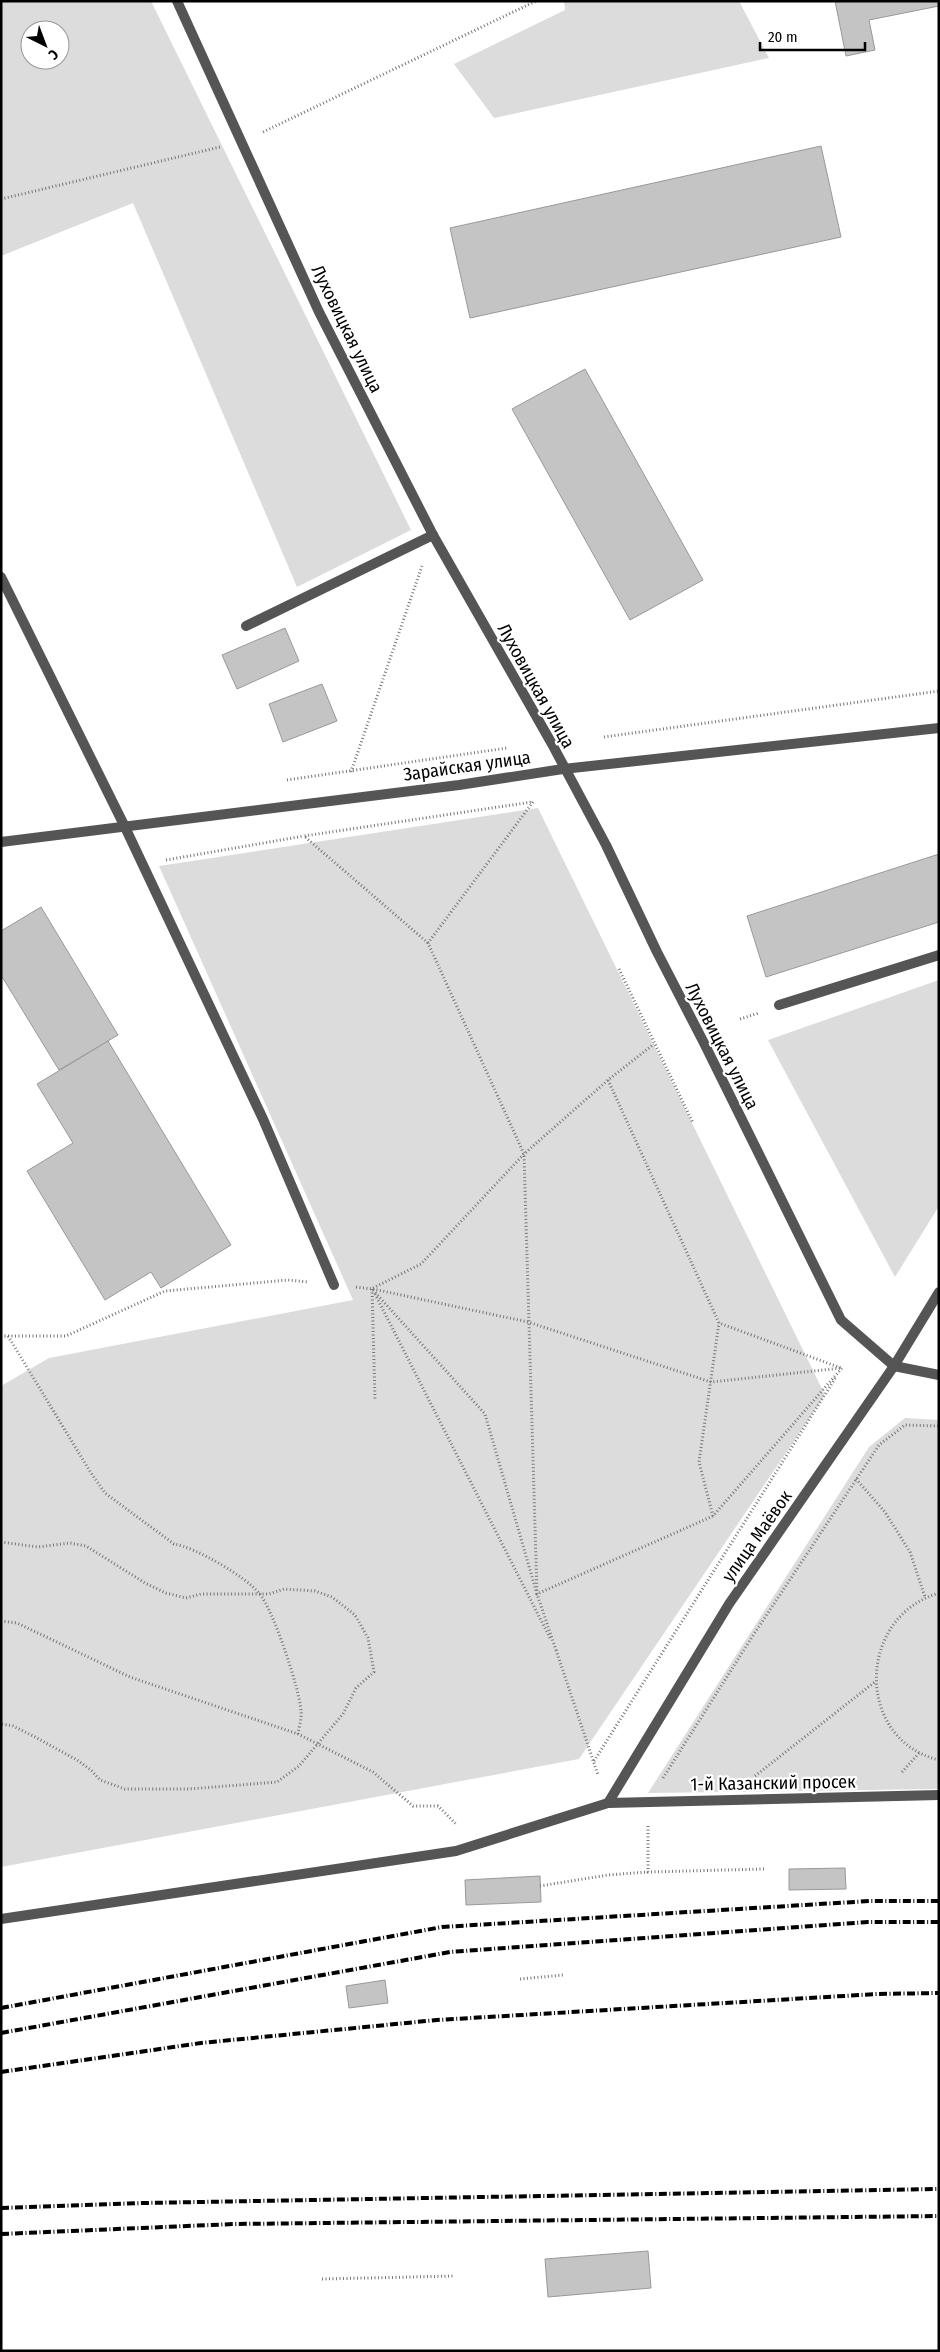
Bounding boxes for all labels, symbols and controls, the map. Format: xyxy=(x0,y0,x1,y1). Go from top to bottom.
north arrow xyxy=(20,20,70,70)
scale bar xyxy=(760,20,865,52)
text: 20 m xyxy=(768,28,798,46)
text: С xyxy=(44,46,62,64)
street label: Луховицкая улица xyxy=(307,262,387,397)
street label: Луховицкая улица xyxy=(493,620,579,752)
street label: Зарайская улица xyxy=(402,746,532,786)
street label: Луховицкая улица xyxy=(681,979,763,1113)
street label: улица Маёвок xyxy=(717,1486,797,1586)
street label: 1-й Казанский просек xyxy=(690,1771,856,1795)

